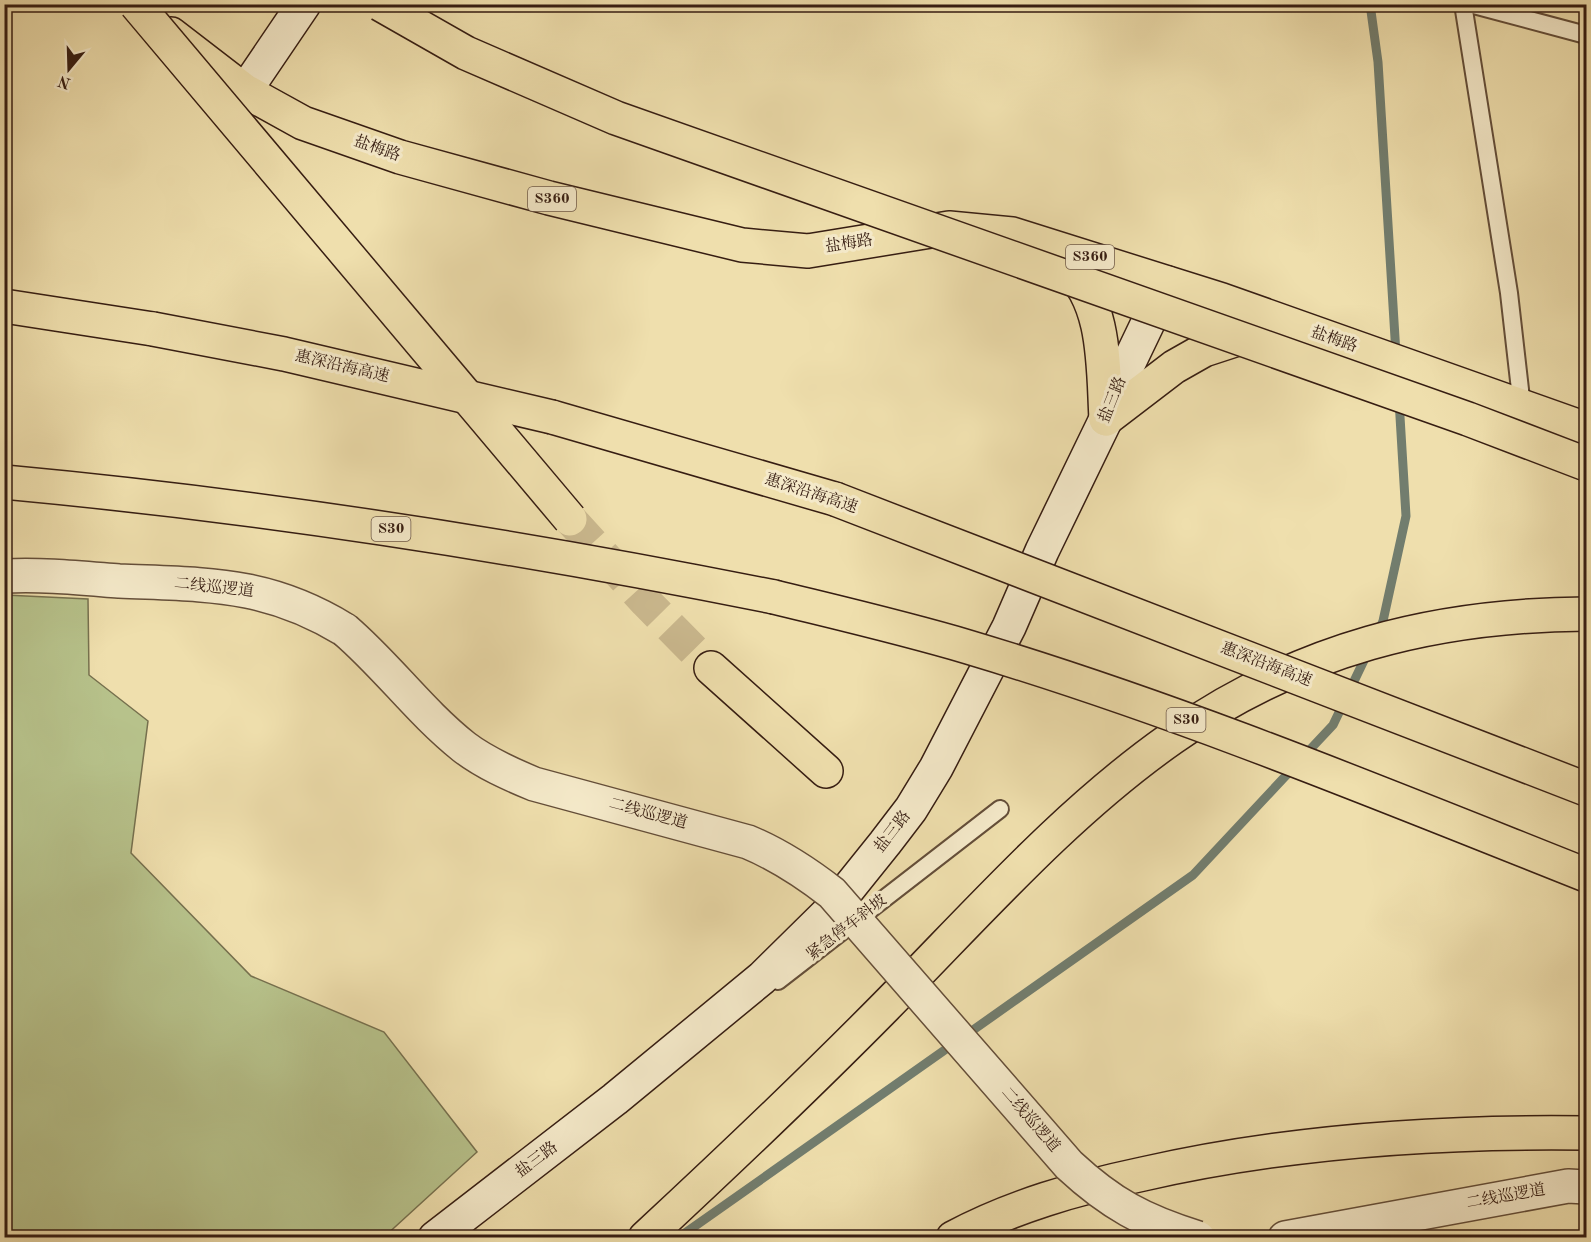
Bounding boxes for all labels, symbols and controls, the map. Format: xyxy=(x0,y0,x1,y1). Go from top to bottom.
north arrow xyxy=(39,39,99,99)
text: N xyxy=(56,71,73,91)
street label: 盐梅路 xyxy=(352,132,403,164)
road number: S360 xyxy=(528,187,576,211)
street label: 盐梅路 xyxy=(824,230,874,256)
road number: S360 xyxy=(1066,245,1114,269)
street label: 盐梅路 xyxy=(1309,323,1360,355)
street label: 惠深沿海高速 xyxy=(293,346,391,386)
street label: 盐三路 xyxy=(1095,374,1129,425)
street label: 惠深沿海高速 xyxy=(763,470,860,516)
road number: S30 xyxy=(372,517,410,541)
street label: 二线巡逻道 xyxy=(173,574,255,600)
street label: 惠深沿海高速 xyxy=(1218,638,1314,690)
road number: S30 xyxy=(1166,708,1206,732)
street label: 二线巡逻道 xyxy=(607,794,689,832)
street label: 盐三路 xyxy=(870,807,914,856)
street label: 紧急停车斜坡 xyxy=(803,891,890,964)
street label: 二线巡逻道 xyxy=(998,1083,1064,1155)
street label: 盐三路 xyxy=(512,1138,561,1181)
street label: 二线巡逻道 xyxy=(1465,1180,1547,1212)

